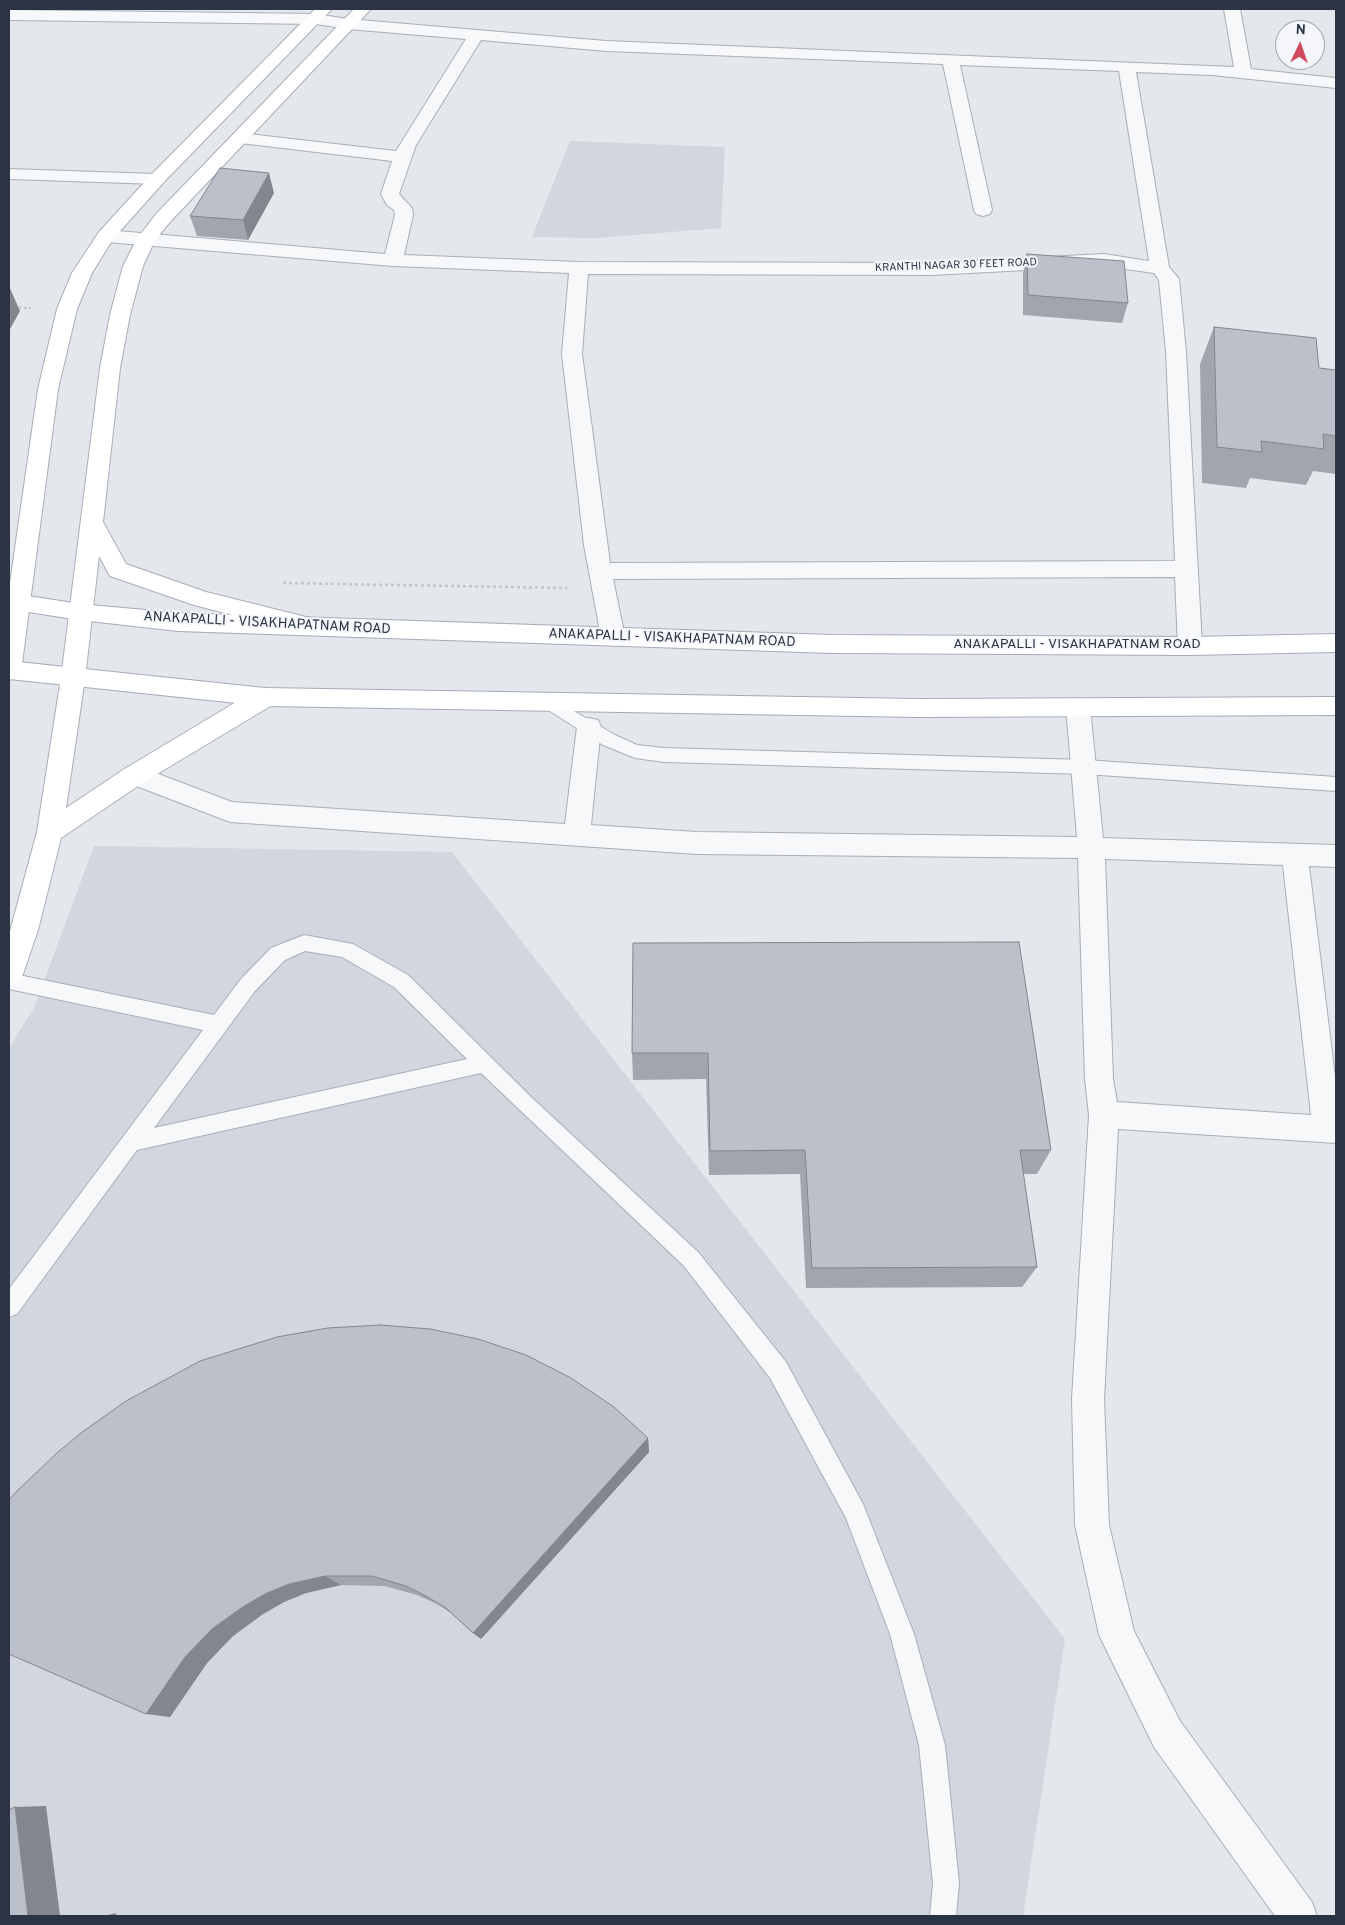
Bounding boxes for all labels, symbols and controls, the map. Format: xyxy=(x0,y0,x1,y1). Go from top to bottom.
north arrow xyxy=(1275,20,1325,70)
text: N xyxy=(1295,22,1306,39)
street label: KRANTHI NAGAR 30 FEET ROAD xyxy=(875,257,1037,275)
street label: ANAKAPALLI - VISAKHAPATNAM ROAD xyxy=(143,609,391,639)
street label: ANAKAPALLI - VISAKHAPATNAM ROAD xyxy=(548,626,796,652)
street label: ANAKAPALLI - VISAKHAPATNAM ROAD xyxy=(953,637,1201,653)

